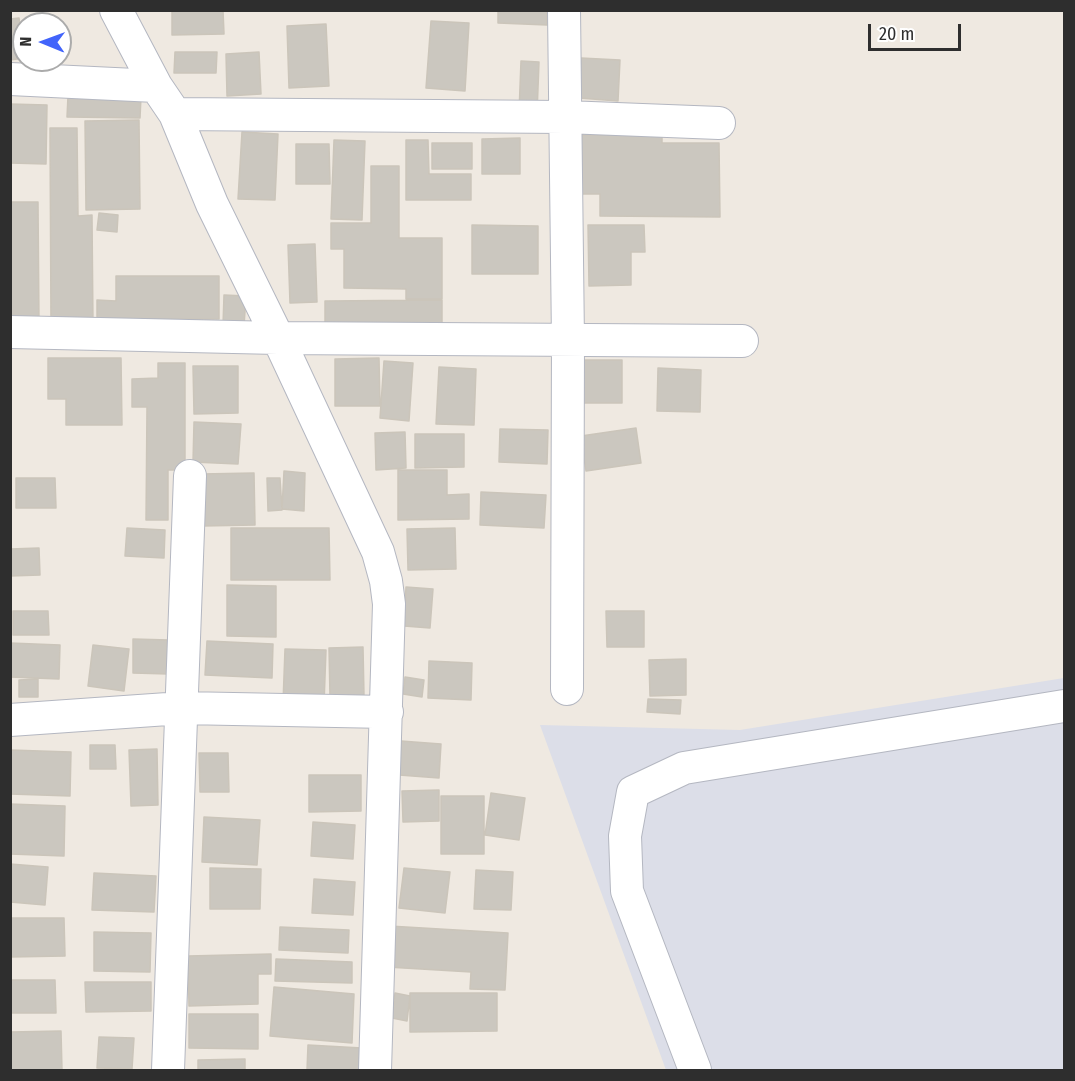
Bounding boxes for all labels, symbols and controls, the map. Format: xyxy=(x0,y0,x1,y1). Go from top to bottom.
north arrow xyxy=(12,12,72,72)
scale bar xyxy=(871,12,964,50)
text: 20 m xyxy=(879,23,914,45)
text: N xyxy=(16,37,35,47)

